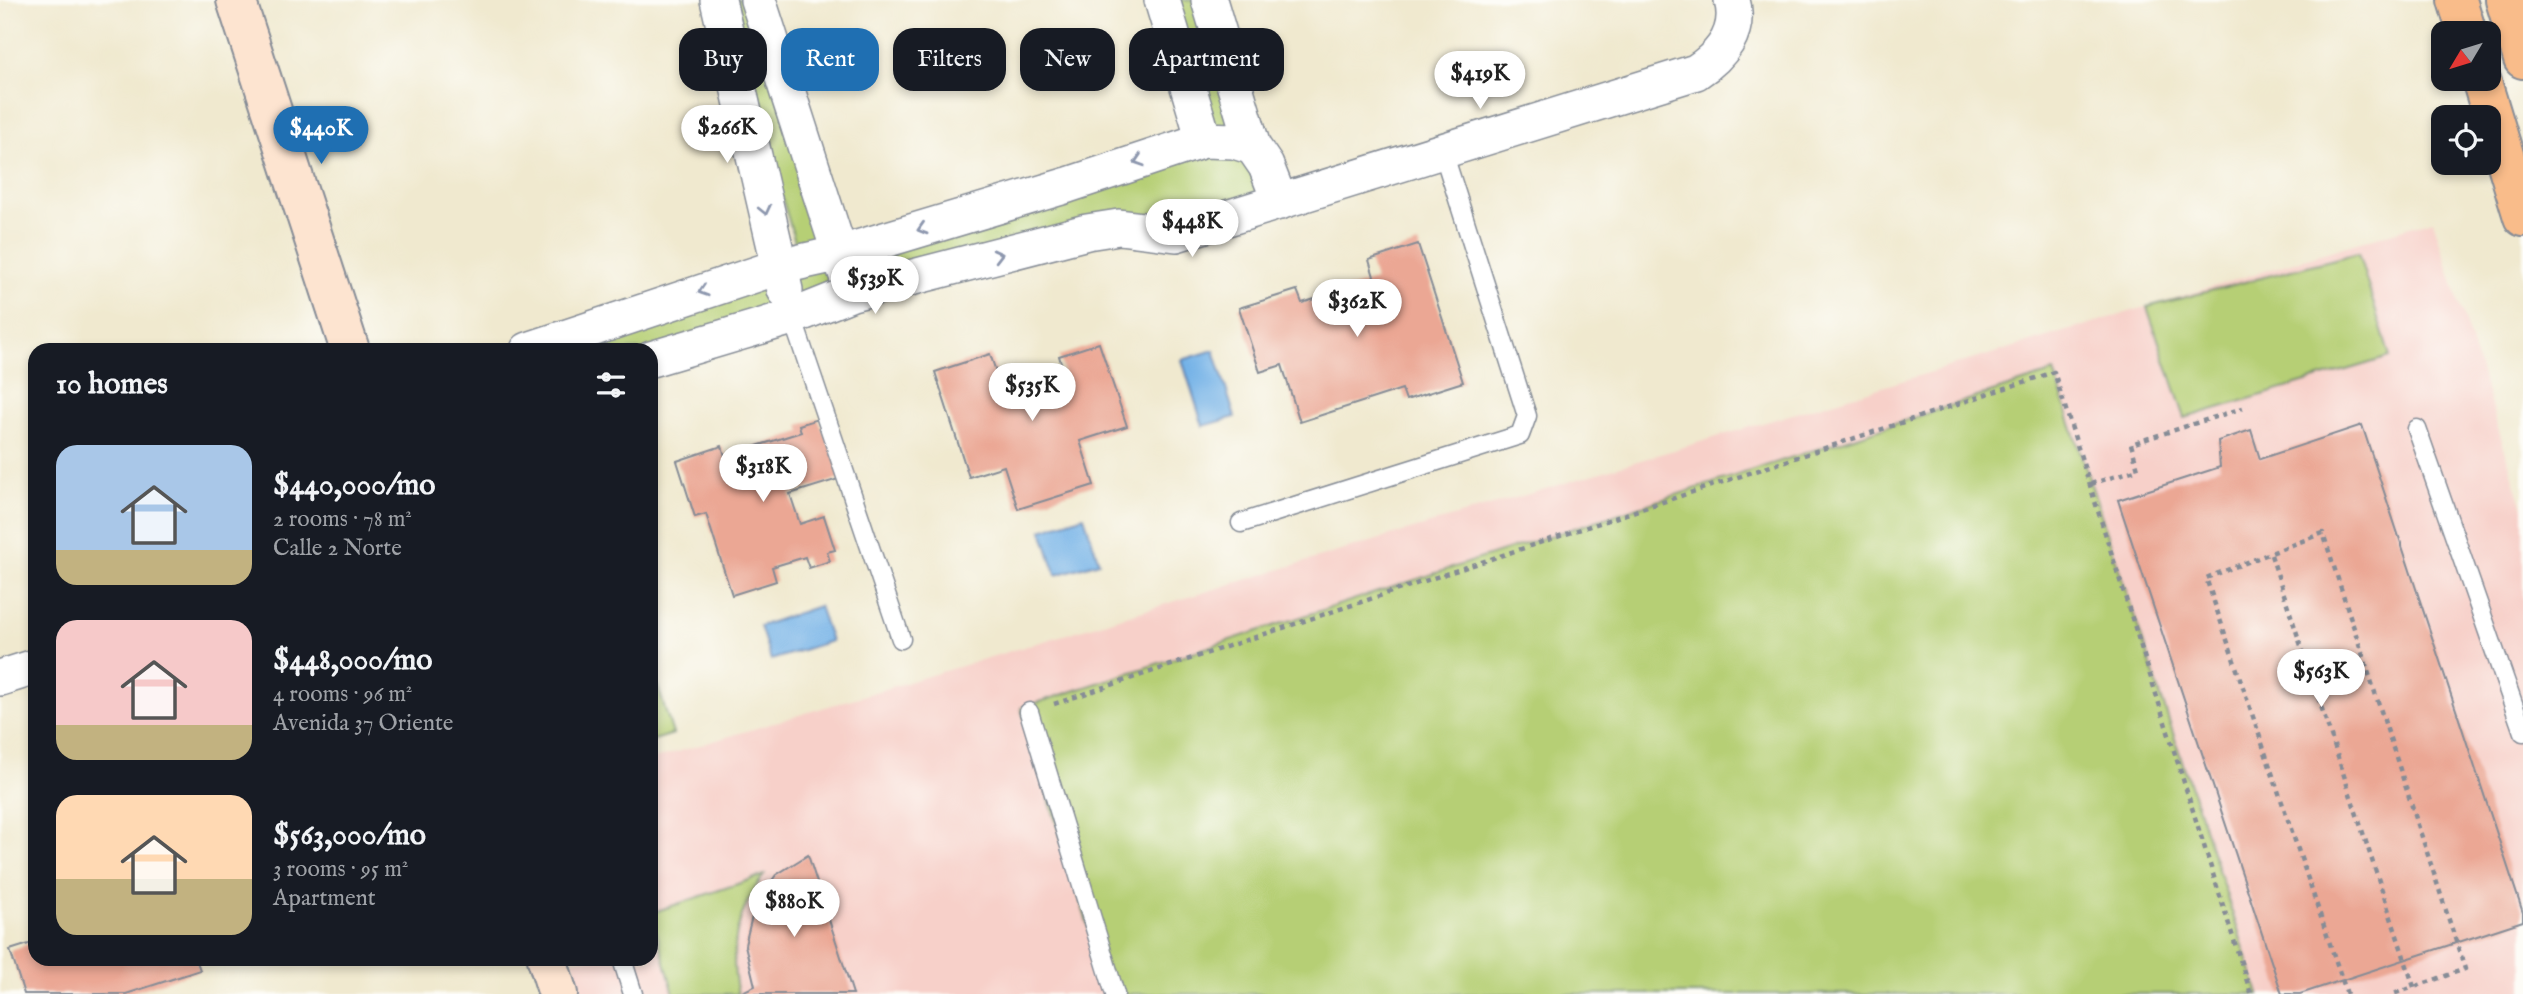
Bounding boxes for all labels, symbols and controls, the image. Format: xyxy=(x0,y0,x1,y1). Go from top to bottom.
north arrow xyxy=(2431,21,2501,91)
map controls xyxy=(2431,21,2501,175)
chip: Buy xyxy=(679,28,767,91)
chip: Rent xyxy=(781,28,879,91)
chip: Filters xyxy=(893,28,1006,91)
chip: New xyxy=(1020,28,1115,91)
chip: Apartment xyxy=(1129,28,1284,91)
pin: $419K xyxy=(1431,52,1529,111)
text: $419K xyxy=(1450,59,1510,88)
button: locate xyxy=(2431,105,2501,175)
pin: $440K xyxy=(272,106,370,166)
pin: $266K xyxy=(678,106,776,165)
text: $266K xyxy=(697,113,757,142)
text: $440K xyxy=(289,114,353,143)
one-way arrow xyxy=(1133,153,1146,167)
pin: $448K xyxy=(1143,200,1241,259)
one-way arrow xyxy=(757,204,772,216)
text: $448K xyxy=(1162,207,1222,236)
one-way arrow xyxy=(916,220,928,235)
one-way arrow xyxy=(992,249,1004,263)
pin: $539K xyxy=(826,256,924,316)
text: $539K xyxy=(847,264,903,293)
pin: $362K xyxy=(1308,280,1406,339)
one-way arrow xyxy=(698,283,710,298)
text: $362K xyxy=(1328,287,1386,316)
pin: $535K xyxy=(983,364,1081,423)
text: 10 homes xyxy=(56,366,168,404)
icon: filters xyxy=(592,366,630,404)
text: $535K xyxy=(1005,371,1059,400)
pin: $318K xyxy=(714,444,812,504)
text: $318K xyxy=(735,452,791,481)
text: $440,000/mo xyxy=(273,467,435,505)
icon: home xyxy=(112,473,196,557)
text: 2 rooms · 78 m² xyxy=(273,505,412,534)
text: Calle 2 Norte xyxy=(273,534,402,563)
text: $448,000/mo xyxy=(273,642,432,680)
icon: home xyxy=(112,648,196,732)
pin: $563K xyxy=(2272,650,2370,709)
text: $563K xyxy=(2293,657,2349,686)
text: 4 rooms · 96 m² xyxy=(273,680,412,709)
text: Avenida 37 Oriente xyxy=(273,709,453,738)
text: $563,000/mo xyxy=(273,817,426,855)
icon: home xyxy=(112,823,196,907)
text: 3 rooms · 95 m² xyxy=(273,855,408,884)
pin: $880K xyxy=(745,880,843,939)
text: Apartment xyxy=(273,884,376,913)
text: $880K xyxy=(765,887,823,916)

